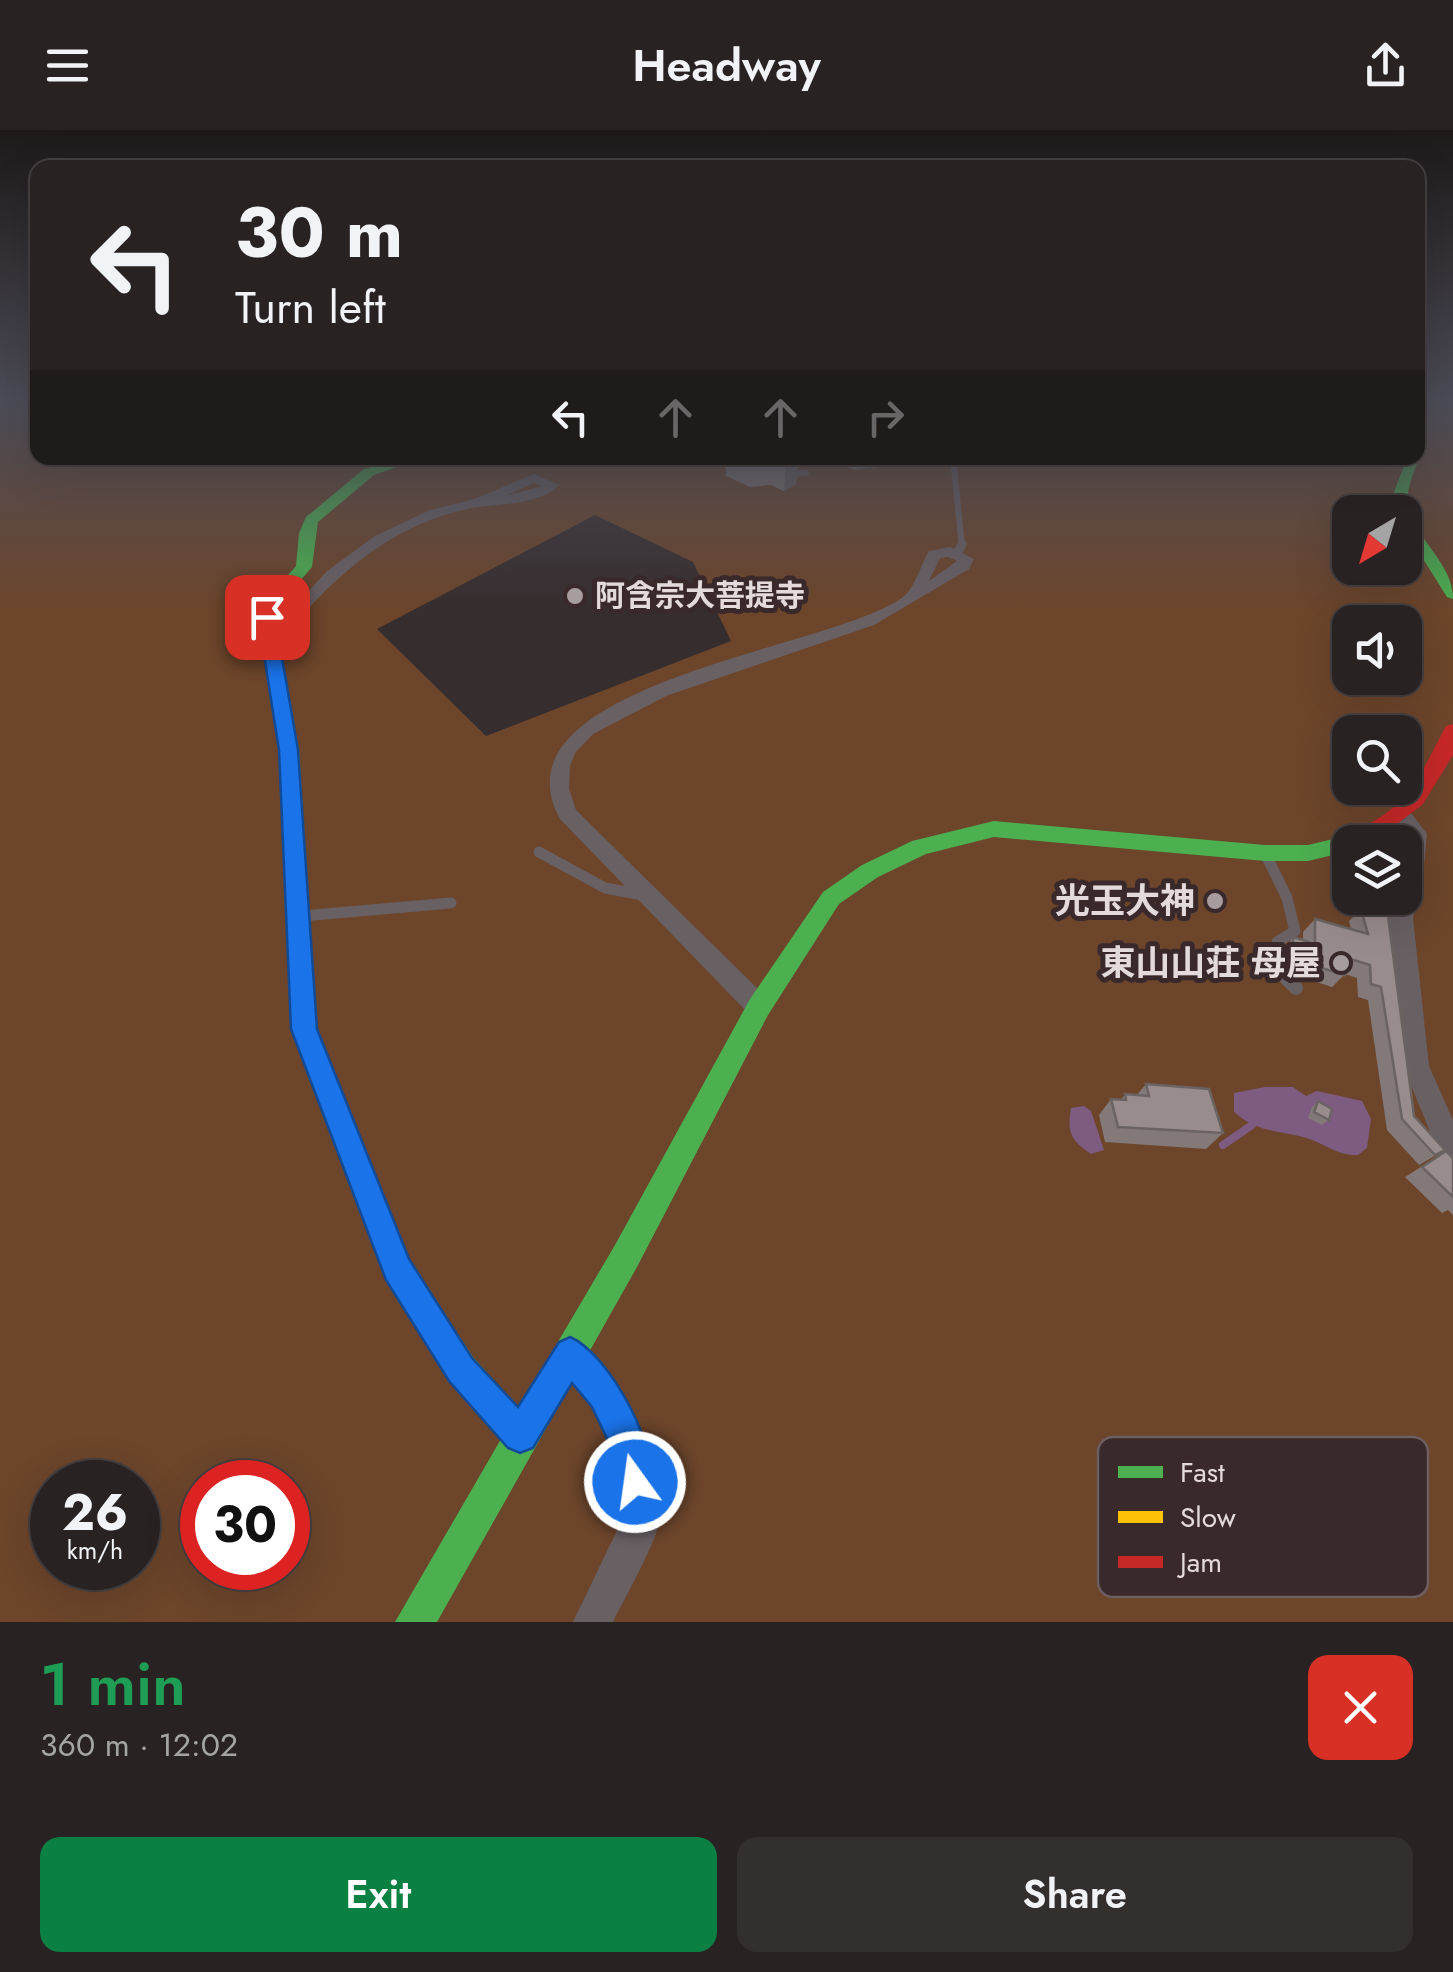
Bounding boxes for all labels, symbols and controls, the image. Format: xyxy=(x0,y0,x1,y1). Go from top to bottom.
text: Headway xyxy=(632,33,821,98)
icon: menu xyxy=(40,38,95,93)
icon: share xyxy=(1358,38,1413,93)
text: 30 m xyxy=(235,182,403,283)
icon: left xyxy=(70,200,200,330)
text: Turn left xyxy=(235,275,386,340)
icon: left xyxy=(543,390,598,445)
icon: ahead xyxy=(648,390,703,445)
icon: ahead xyxy=(753,390,808,445)
icon: right xyxy=(858,390,913,445)
north arrow xyxy=(1332,495,1422,585)
map controls xyxy=(1332,495,1422,915)
place label: 阿含宗大菩提寺 xyxy=(595,574,805,617)
pin xyxy=(225,575,310,660)
marker: 阿含宗大菩提寺 xyxy=(564,585,586,607)
icon: arrive xyxy=(240,590,295,645)
button: sound xyxy=(1332,605,1422,695)
button: search xyxy=(1332,715,1422,805)
button: layers xyxy=(1332,825,1422,915)
place label: 光玉大神 xyxy=(1055,876,1195,926)
marker: 光玉大神 xyxy=(1204,890,1226,912)
place label: 東山山荘 母屋 xyxy=(1100,938,1321,988)
marker: 東山山荘 母屋 xyxy=(1330,952,1352,974)
position arrow xyxy=(583,1430,687,1534)
legend xyxy=(1098,1437,1428,1597)
text: Fast xyxy=(1180,1452,1225,1493)
speed limit sign: 30 xyxy=(180,1460,310,1590)
text: 26 xyxy=(62,1476,128,1549)
text: Slow xyxy=(1180,1497,1236,1538)
text: km/h xyxy=(67,1532,123,1568)
text: Jam xyxy=(1176,1542,1222,1583)
text: 1 min xyxy=(40,1641,186,1728)
button: close xyxy=(1308,1655,1413,1760)
text: 360 m · 12:02 xyxy=(40,1722,238,1768)
button: Exit xyxy=(40,1837,717,1952)
button: Share xyxy=(737,1837,1413,1952)

